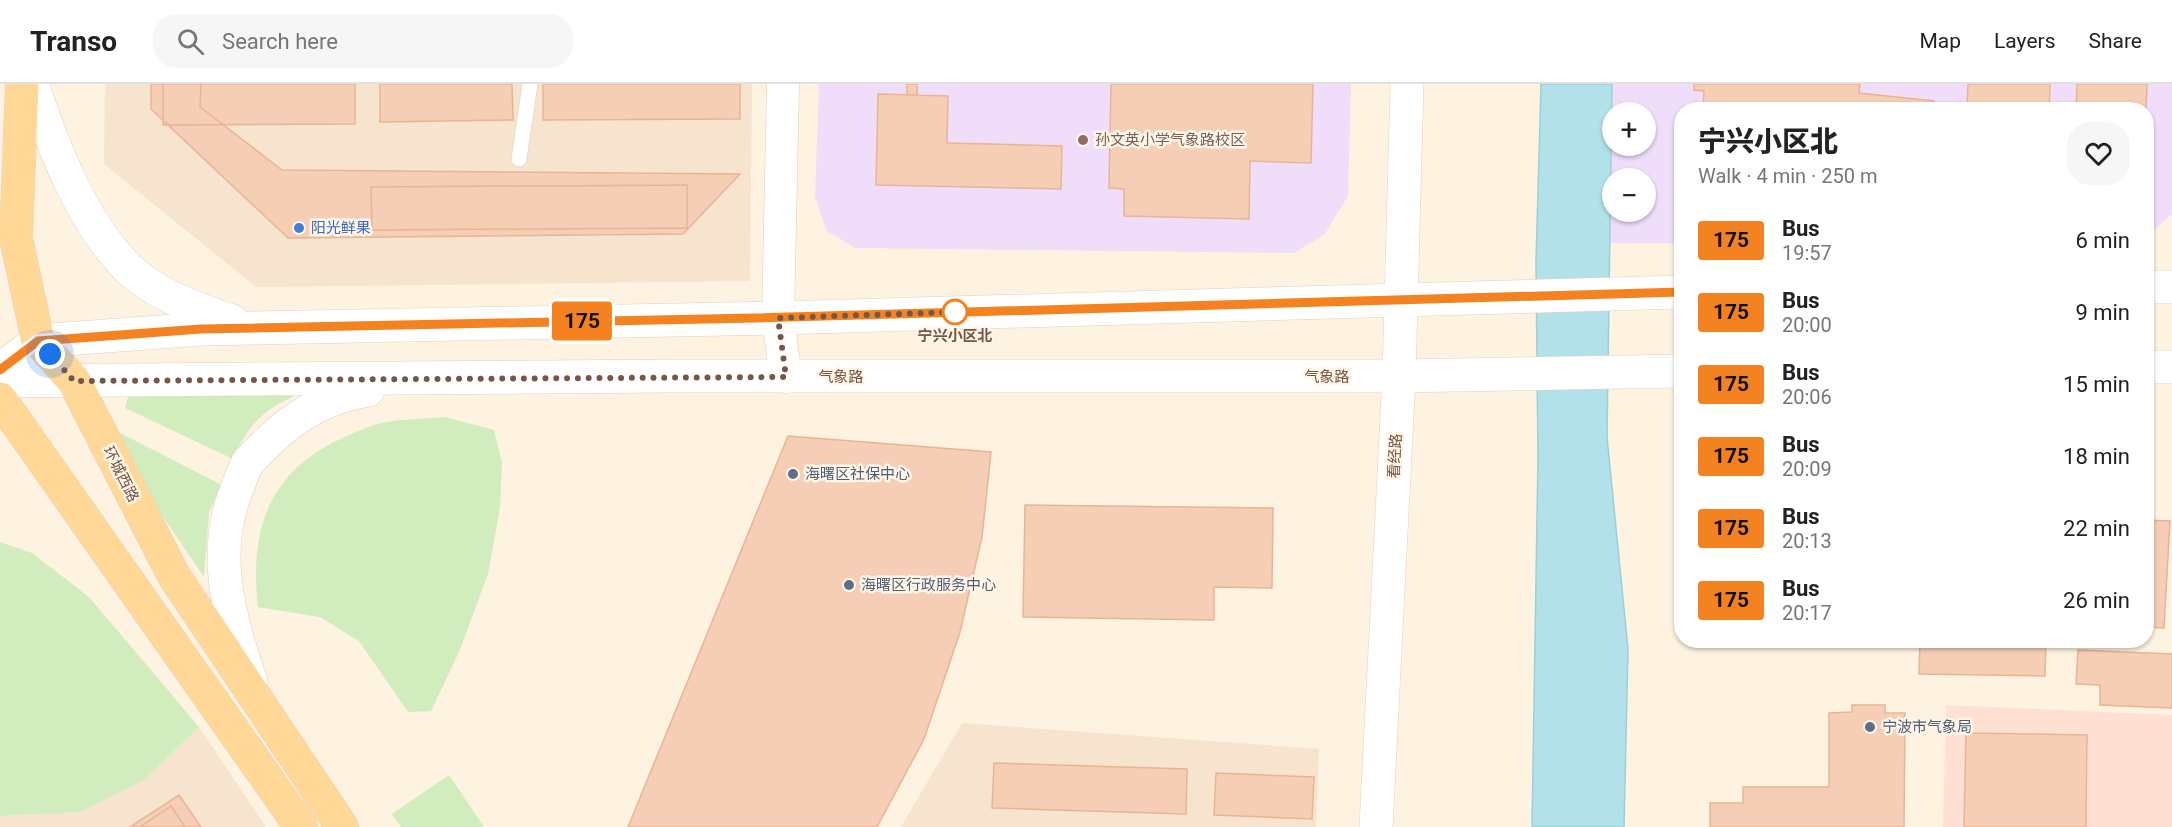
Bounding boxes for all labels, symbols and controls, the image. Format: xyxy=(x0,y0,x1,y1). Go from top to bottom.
search box xyxy=(153,14,573,68)
text: Transo xyxy=(30,25,117,58)
icon: search xyxy=(174,25,207,58)
text: Search here xyxy=(222,29,338,54)
text: Map xyxy=(1919,29,1961,53)
text: Layers xyxy=(1994,29,2055,53)
text: Share xyxy=(2088,29,2142,53)
map controls xyxy=(1602,102,1656,222)
button: + xyxy=(1602,102,1656,156)
button: heart xyxy=(2067,122,2130,185)
text: 宁兴小区北 xyxy=(1698,125,1838,158)
place label: 孙文英小学气象路校区 xyxy=(1095,131,1245,149)
marker: 孙文英小学气象路校区 xyxy=(1076,133,1090,147)
text: Walk · 4 min · 250 m xyxy=(1698,164,1877,188)
button: − xyxy=(1602,168,1656,222)
text: Bus xyxy=(1782,216,1820,241)
place label: 阳光鲜果 xyxy=(311,219,371,237)
marker: 阳光鲜果 xyxy=(292,221,306,235)
text: 175 xyxy=(1713,228,1749,252)
text: 6 min xyxy=(2075,228,2130,253)
text: 19:57 xyxy=(1782,241,1832,265)
text: Bus xyxy=(1782,288,1820,313)
marker: 宁兴小区北 xyxy=(942,299,968,325)
text: 175 xyxy=(1713,300,1749,324)
text: 9 min xyxy=(2075,300,2130,325)
line badge: 175 xyxy=(548,302,616,340)
text: 175 xyxy=(564,309,600,333)
text: 20:00 xyxy=(1782,313,1832,337)
place label: 宁兴小区北 xyxy=(917,327,993,345)
your location xyxy=(35,339,65,369)
text: Bus xyxy=(1782,360,1820,385)
street label: 气象路 xyxy=(818,368,864,386)
street label: 气象路 xyxy=(1304,368,1350,386)
text: 175 xyxy=(1713,372,1749,396)
text: 15 min xyxy=(2063,372,2130,397)
text: 20:06 xyxy=(1782,385,1832,409)
text: Bus xyxy=(1782,432,1820,457)
street label: 看经路 xyxy=(1385,433,1405,479)
street label: 环城西路 xyxy=(99,443,143,505)
text: 175 xyxy=(1713,444,1749,468)
text: 18 min xyxy=(2063,444,2130,469)
text: 20:09 xyxy=(1782,457,1832,481)
place label: 海曙区社保中心 xyxy=(805,465,910,483)
marker: 海曙区社保中心 xyxy=(786,467,800,481)
text: Bus xyxy=(1782,504,1820,529)
text: 175 xyxy=(1713,516,1749,540)
text: 22 min xyxy=(2063,516,2130,541)
text: 20:13 xyxy=(1782,529,1832,553)
place label: 海曙区行政服务中心 xyxy=(861,576,996,594)
text: Bus xyxy=(1782,576,1820,601)
marker: 海曙区行政服务中心 xyxy=(842,578,856,592)
text: 175 xyxy=(1713,588,1749,612)
text: 26 min xyxy=(2063,588,2130,613)
text: 20:17 xyxy=(1782,601,1832,625)
place label: 宁波市气象局 xyxy=(1882,718,1972,736)
marker: 宁波市气象局 xyxy=(1863,720,1877,734)

